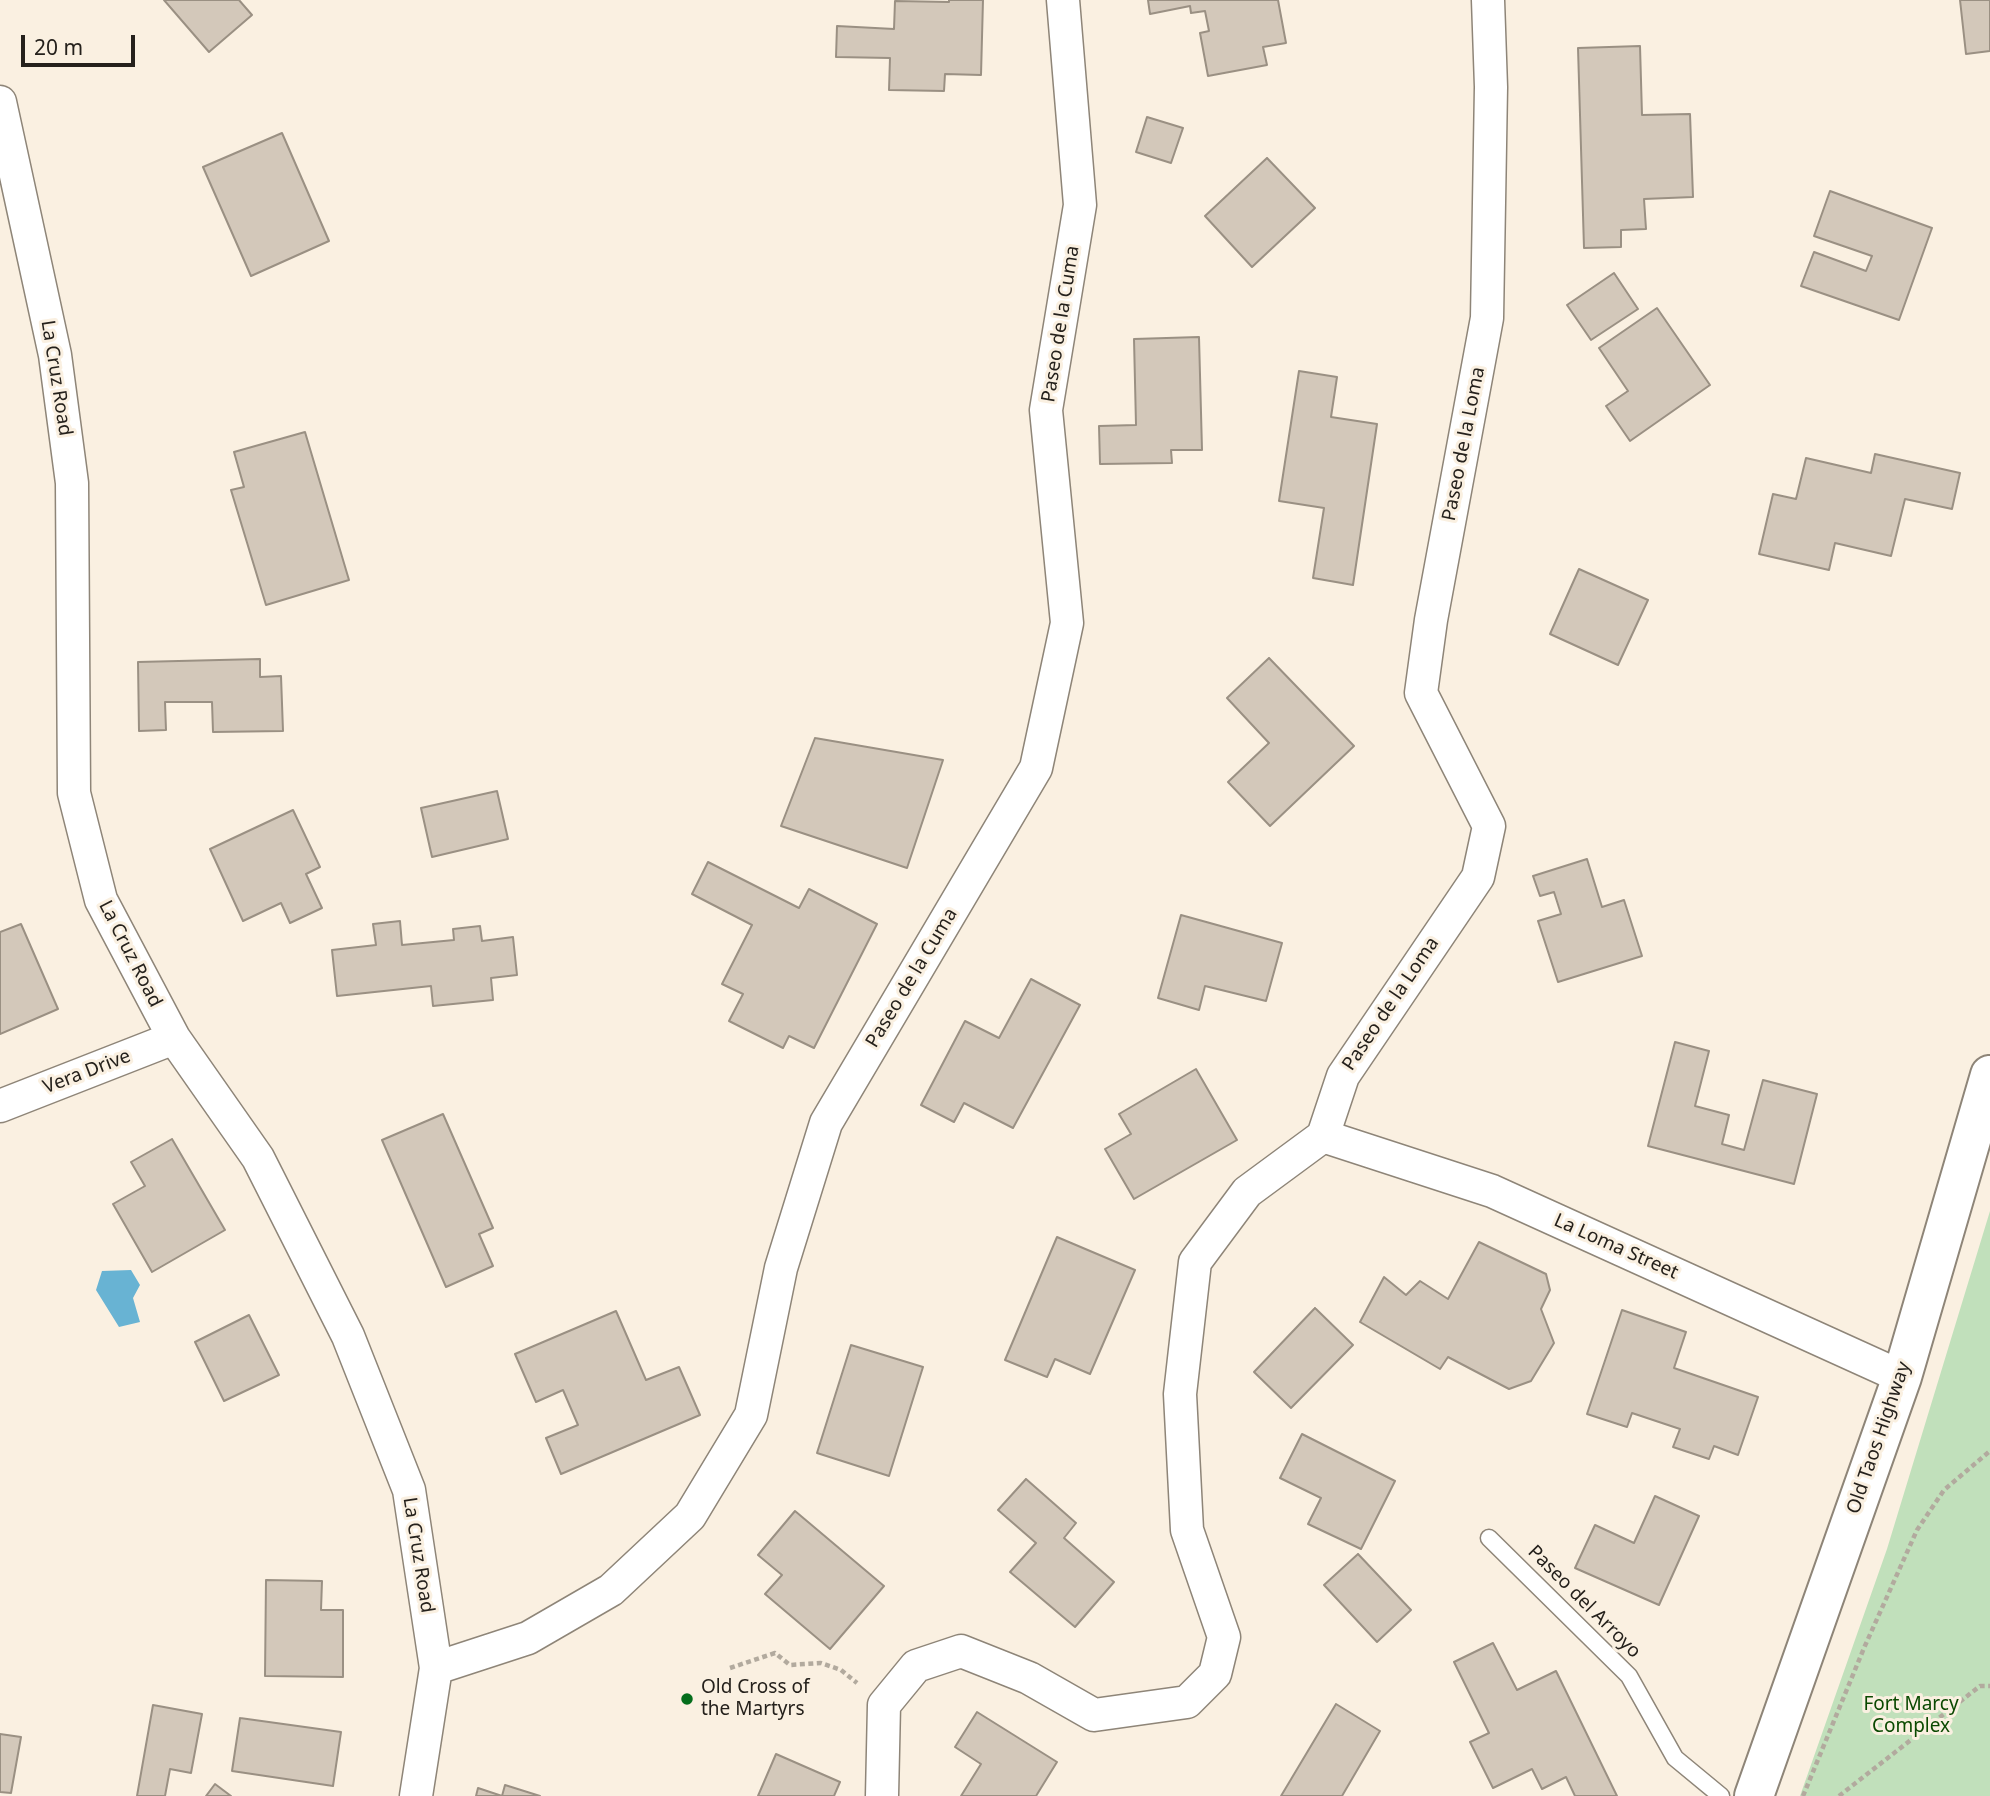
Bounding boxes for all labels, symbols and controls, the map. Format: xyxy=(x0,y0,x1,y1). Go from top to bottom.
scale bar xyxy=(24,21,138,65)
text: 20 m xyxy=(34,33,83,61)
street label: Paseo de la Cuma xyxy=(1037,244,1085,404)
street label: La Cruz Road xyxy=(36,319,76,437)
street label: Paseo de la Loma xyxy=(1438,365,1490,523)
street label: La Cruz Road xyxy=(93,897,167,1011)
street label: Paseo de la Cuma xyxy=(861,904,963,1052)
street label: Paseo de la Loma xyxy=(1338,933,1444,1075)
street label: Vera Drive xyxy=(40,1045,134,1099)
street label: La Loma Street xyxy=(1550,1209,1682,1285)
street label: Old Taos Highway xyxy=(1842,1359,1916,1517)
street label: La Cruz Road xyxy=(398,1496,438,1614)
street label: Paseo del Arroyo xyxy=(1523,1541,1645,1663)
place label: Old Cross of the Martyrs xyxy=(701,1677,810,1721)
marker: Old Cross of the Martyrs xyxy=(679,1691,695,1707)
park label: Fort Marcy Complex xyxy=(1863,1694,1959,1738)

